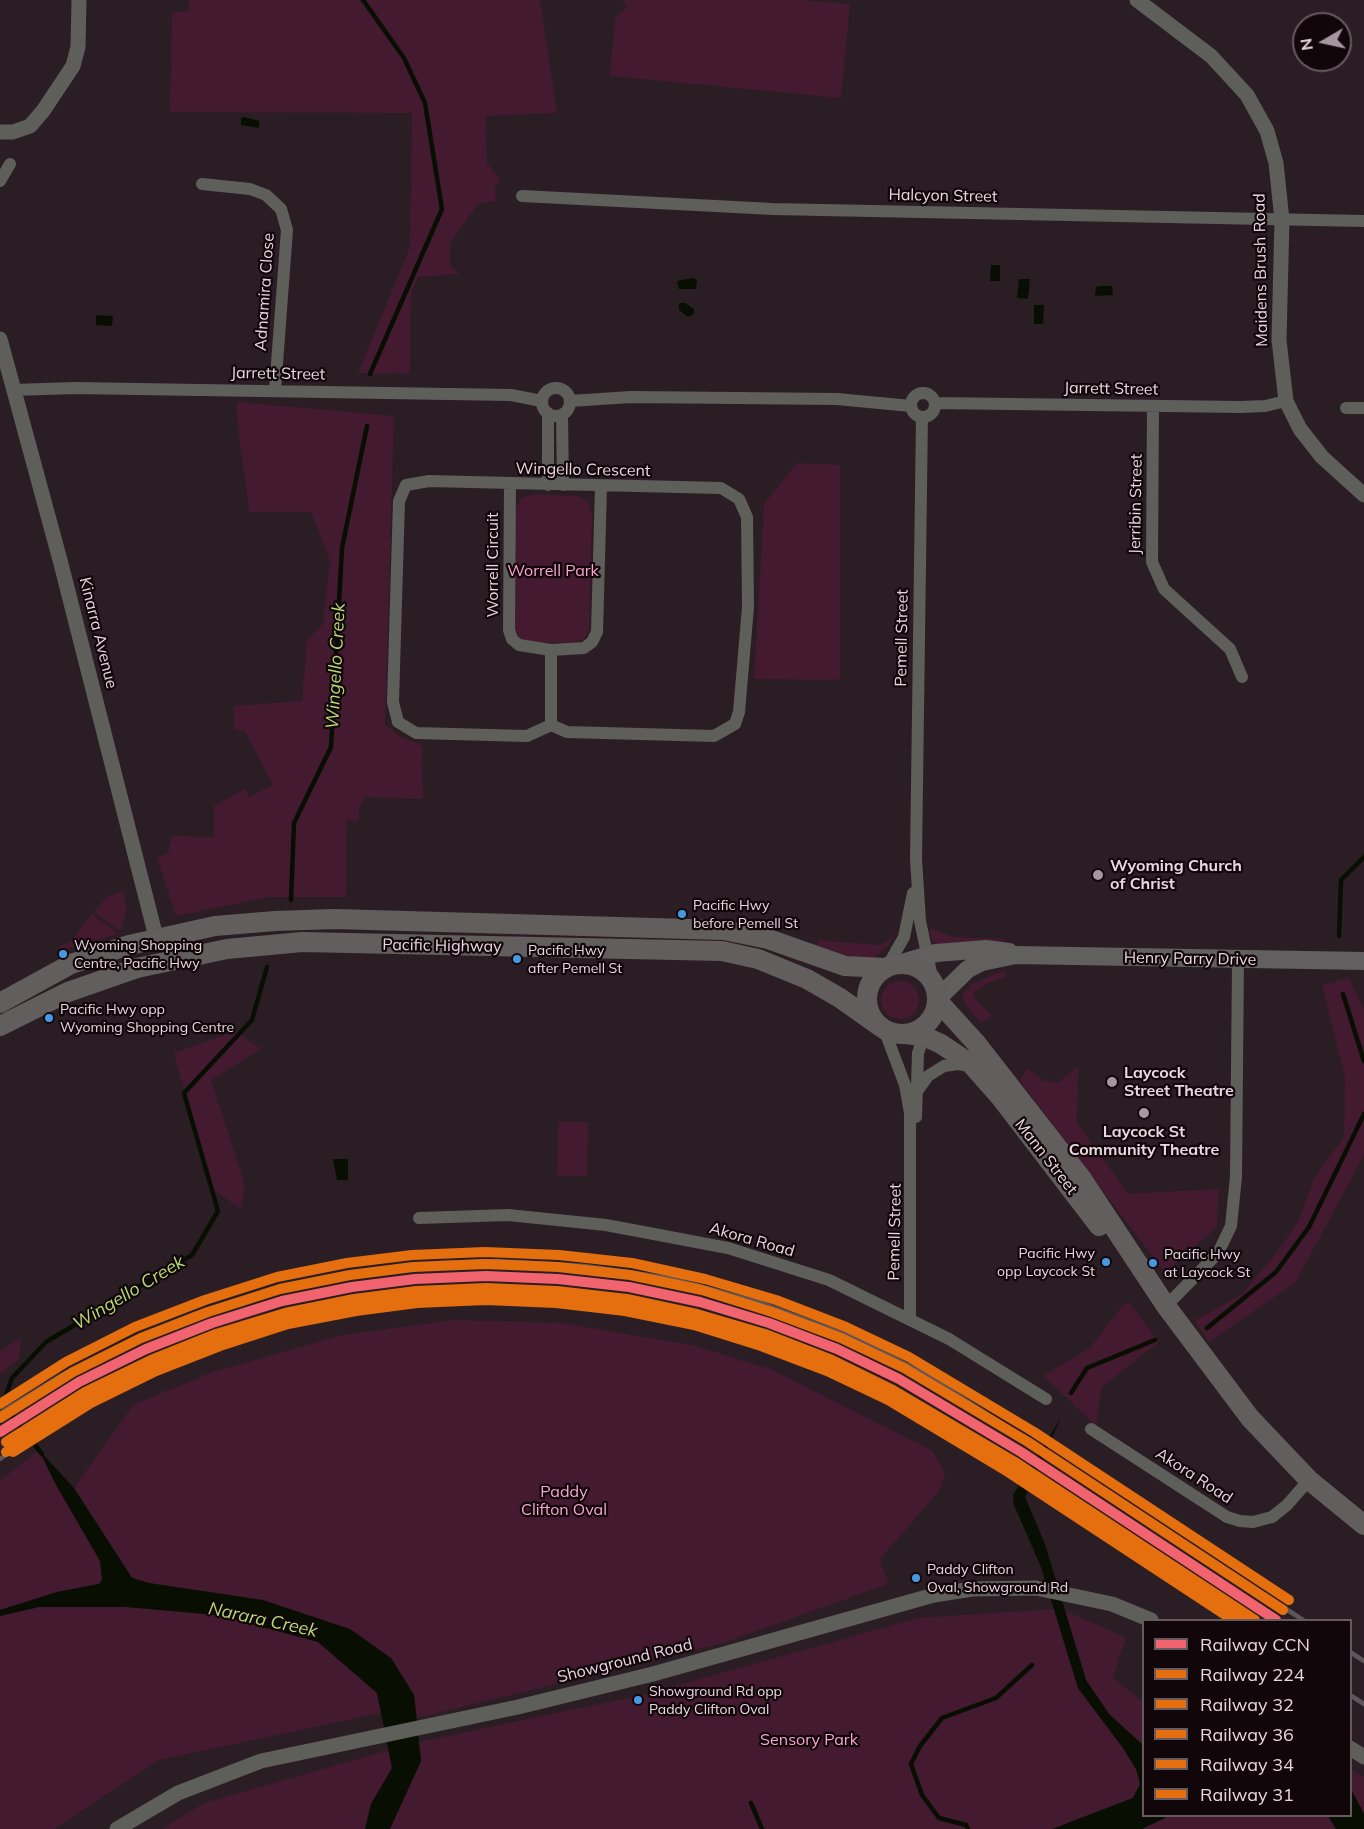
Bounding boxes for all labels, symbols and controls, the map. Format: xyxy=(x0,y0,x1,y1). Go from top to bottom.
north arrow xyxy=(1292,12,1352,72)
text: N xyxy=(1295,37,1317,52)
street label: Halcyon Street xyxy=(888,185,998,207)
street label: Maidens Brush Road xyxy=(1250,193,1272,347)
street label: Adnamira Close xyxy=(251,232,279,352)
street label: Jarrett Street xyxy=(231,364,325,384)
street label: Jarrett Street xyxy=(1064,379,1158,399)
street label: Jerribin Street xyxy=(1126,454,1146,554)
street label: Wingello Crescent xyxy=(515,459,651,481)
street label: Worrell Circuit xyxy=(483,512,503,618)
park label: Worrell Park xyxy=(507,561,599,581)
street label: Kinarra Avenue xyxy=(75,575,121,691)
street label: Pemell Street xyxy=(892,589,912,687)
water label: Wingello Creek xyxy=(322,602,350,730)
place label: Wyoming Church of Christ xyxy=(1110,856,1242,894)
marker: Wyoming Church of Christ xyxy=(1091,868,1105,882)
place label: Pacific Hwy before Pemell St xyxy=(693,898,798,930)
marker: Pacific Hwy before Pemell St xyxy=(676,908,688,920)
street label: Pacific Highway xyxy=(382,935,502,957)
place label: Wyoming Shopping Centre, Pacific Hwy xyxy=(74,938,202,970)
place label: Pacific Hwy after Pemell St xyxy=(528,943,622,976)
marker: Wyoming Shopping Centre, Pacific Hwy xyxy=(57,948,69,960)
street label: Henry Parry Drive xyxy=(1124,948,1256,970)
marker: Pacific Hwy after Pemell St xyxy=(511,953,523,965)
place label: Pacific Hwy opp Wyoming Shopping Centre xyxy=(60,1002,234,1034)
marker: Pacific Hwy opp Wyoming Shopping Centre xyxy=(43,1012,55,1024)
place label: Laycock Street Theatre xyxy=(1124,1063,1234,1101)
marker: Laycock Street Theatre xyxy=(1105,1075,1119,1089)
marker: Laycock St Community Theatre xyxy=(1137,1106,1151,1120)
street label: Mann Street xyxy=(1011,1115,1081,1199)
place label: Laycock St Community Theatre xyxy=(1069,1122,1219,1160)
street label: Pemell Street xyxy=(885,1183,905,1281)
street label: Akora Road xyxy=(707,1219,797,1261)
place label: Pacific Hwy opp Laycock St xyxy=(997,1246,1095,1278)
place label: Pacific Hwy at Laycock St xyxy=(1164,1247,1250,1280)
water label: Wingello Creek xyxy=(69,1251,189,1335)
marker: Pacific Hwy opp Laycock St xyxy=(1100,1256,1112,1268)
marker: Pacific Hwy at Laycock St xyxy=(1147,1257,1159,1269)
street label: Akora Road xyxy=(1152,1444,1236,1508)
park label: Paddy Clifton Oval xyxy=(521,1482,607,1520)
place label: Paddy Clifton Oval, Showground Rd xyxy=(927,1562,1068,1594)
marker: Paddy Clifton Oval, Showground Rd xyxy=(910,1572,922,1584)
water label: Narara Creek xyxy=(206,1598,320,1642)
legend xyxy=(1142,1619,1352,1817)
text: Railway CCN xyxy=(1200,1633,1310,1656)
street label: Showground Road xyxy=(556,1635,694,1687)
text: Railway 224 xyxy=(1200,1663,1305,1686)
place label: Showground Rd opp Paddy Clifton Oval xyxy=(649,1684,782,1716)
text: Railway 32 xyxy=(1200,1693,1294,1716)
marker: Showground Rd opp Paddy Clifton Oval xyxy=(632,1694,644,1706)
text: Railway 36 xyxy=(1200,1723,1294,1746)
park label: Sensory Park xyxy=(760,1730,858,1750)
text: Railway 34 xyxy=(1200,1753,1294,1776)
text: Railway 31 xyxy=(1200,1783,1294,1806)

